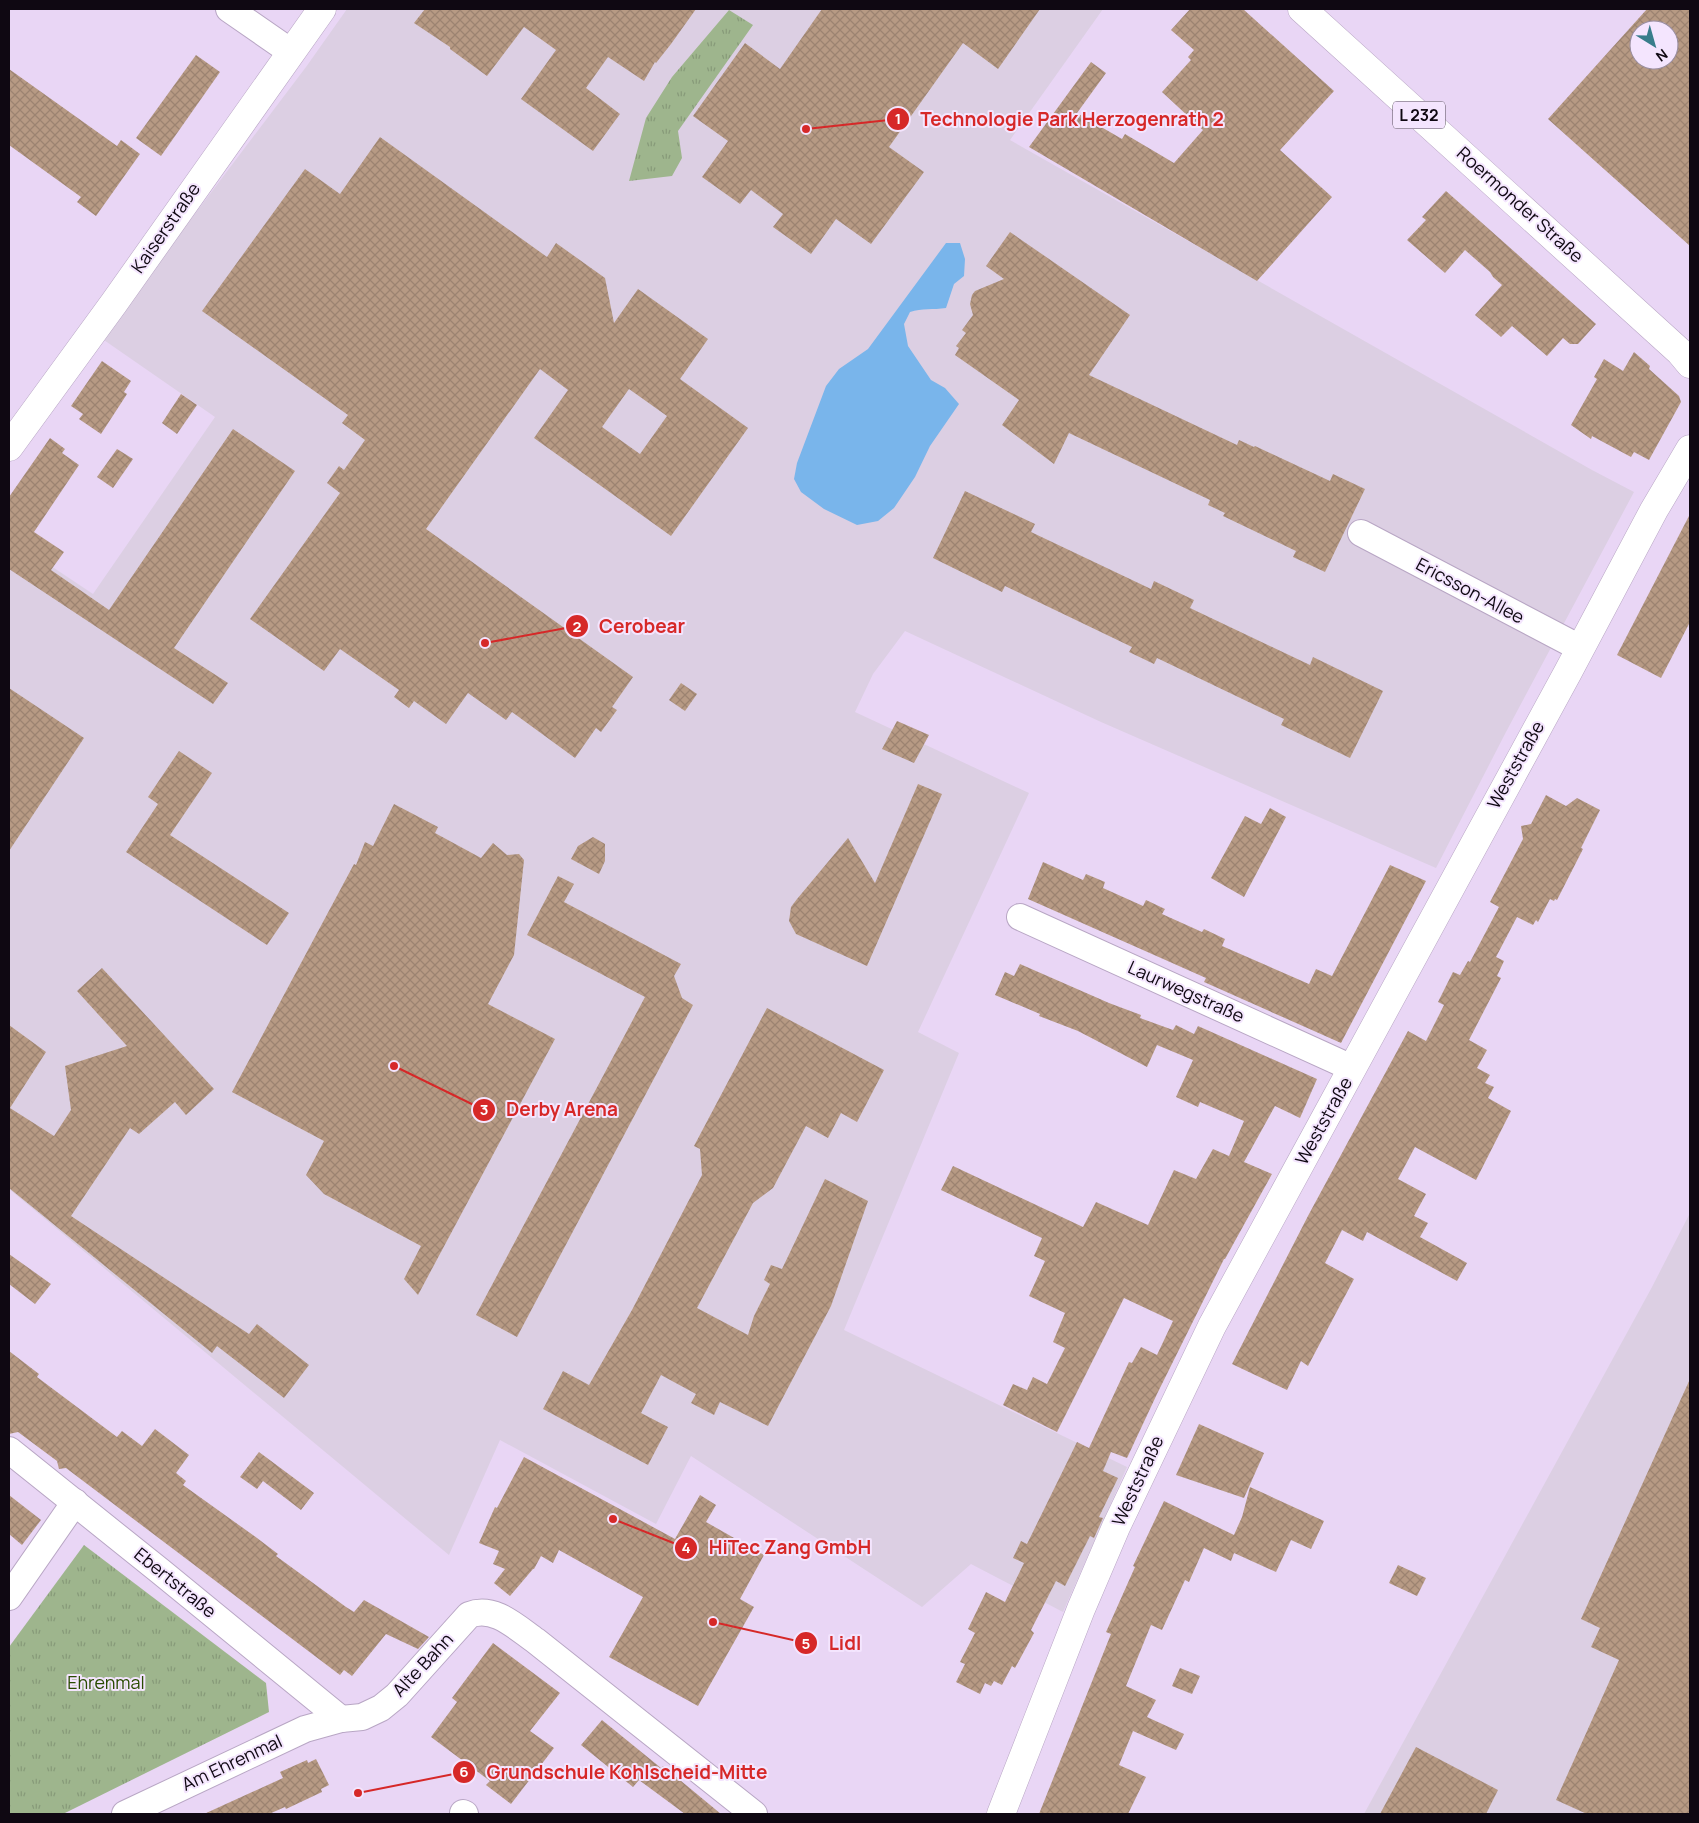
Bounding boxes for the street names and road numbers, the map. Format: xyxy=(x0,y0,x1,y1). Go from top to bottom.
road number: L 232 xyxy=(1393,102,1445,128)
street label: Roermonder Straße xyxy=(1452,141,1589,268)
street label: Kaiserstraße xyxy=(125,178,205,277)
street label: Ericsson-Allee xyxy=(1412,552,1529,629)
street label: Weststraße xyxy=(1481,716,1549,813)
street label: Laurwegstraße xyxy=(1124,955,1248,1027)
street label: Weststraße xyxy=(1289,1072,1357,1169)
street label: Weststraße xyxy=(1106,1432,1168,1530)
street label: Ebertstraße xyxy=(130,1542,222,1623)
street label: Alte Bahn xyxy=(387,1627,458,1701)
street label: Am Ehrenmal xyxy=(178,1728,286,1796)

